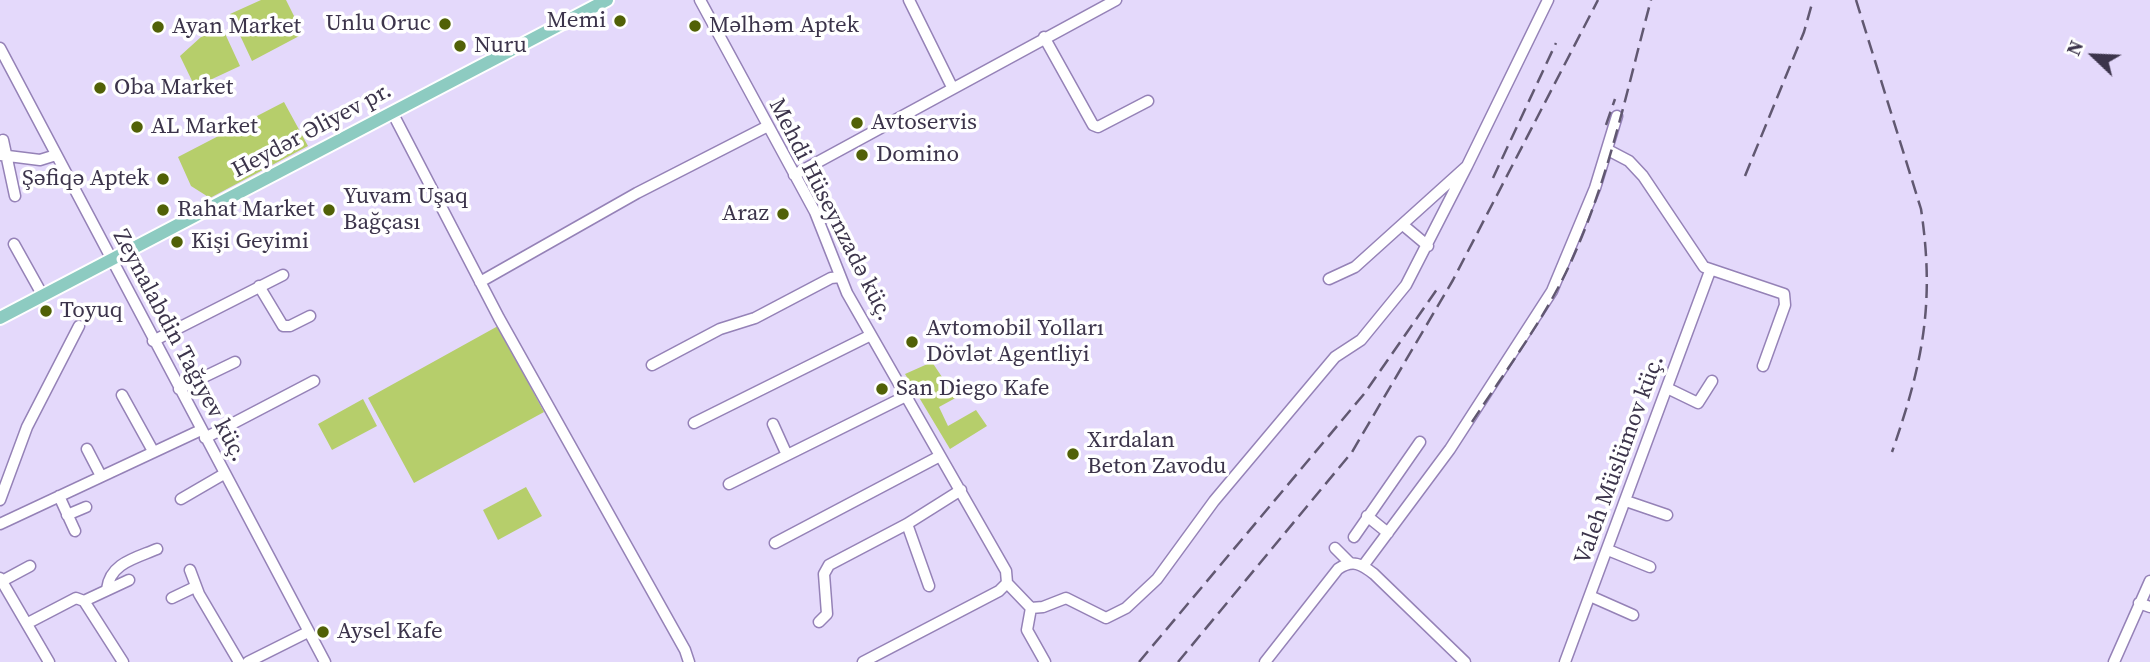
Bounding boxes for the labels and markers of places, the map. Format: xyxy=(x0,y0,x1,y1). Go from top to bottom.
place label: Memi xyxy=(546,7,606,35)
place label: Unlu Oruc xyxy=(325,10,431,38)
place label: Məlhəm Aptek xyxy=(709,12,859,40)
place label: Ayan Market xyxy=(172,13,301,41)
marker: Memi xyxy=(612,13,628,29)
marker: Unlu Oruc xyxy=(437,16,453,32)
marker: Məlhəm Aptek xyxy=(687,18,703,34)
marker: Ayan Market xyxy=(150,19,166,35)
place label: Nuru xyxy=(474,32,527,60)
marker: Nuru xyxy=(452,38,468,54)
place label: Oba Market xyxy=(114,74,233,102)
marker: Oba Market xyxy=(92,80,108,96)
place label: Avtoservis xyxy=(871,109,977,137)
place label: AL Market xyxy=(151,113,258,141)
marker: Avtoservis xyxy=(849,115,865,131)
marker: AL Market xyxy=(129,119,145,135)
place label: Domino xyxy=(876,141,959,169)
marker: Domino xyxy=(854,147,870,163)
place label: Şəfiqə Aptek xyxy=(22,165,149,193)
marker: Şəfiqə Aptek xyxy=(155,171,171,187)
place label: Yuvam Uşaq Bağçası xyxy=(343,183,468,237)
place label: Rahat Market xyxy=(177,196,315,224)
place label: Araz xyxy=(722,200,769,228)
marker: Rahat Market xyxy=(155,202,171,218)
marker: Yuvam Uşaq Bağçası xyxy=(321,202,337,218)
marker: Araz xyxy=(775,206,791,222)
place label: Kişi Geyimi xyxy=(191,228,309,256)
marker: Kişi Geyimi xyxy=(169,234,185,250)
place label: Toyuq xyxy=(60,297,122,325)
marker: Toyuq xyxy=(38,303,54,319)
place label: Avtomobil Yolları Dövlət Agentliyi xyxy=(926,315,1104,369)
marker: Avtomobil Yolları Dövlət Agentliyi xyxy=(904,334,920,350)
place label: San Diego Kafe xyxy=(896,375,1050,403)
marker: San Diego Kafe xyxy=(874,381,890,397)
place label: Xırdalan Beton Zavodu xyxy=(1087,427,1227,481)
marker: Xırdalan Beton Zavodu xyxy=(1065,446,1081,462)
place label: Aysel Kafe xyxy=(337,618,443,646)
marker: Aysel Kafe xyxy=(315,624,331,640)

